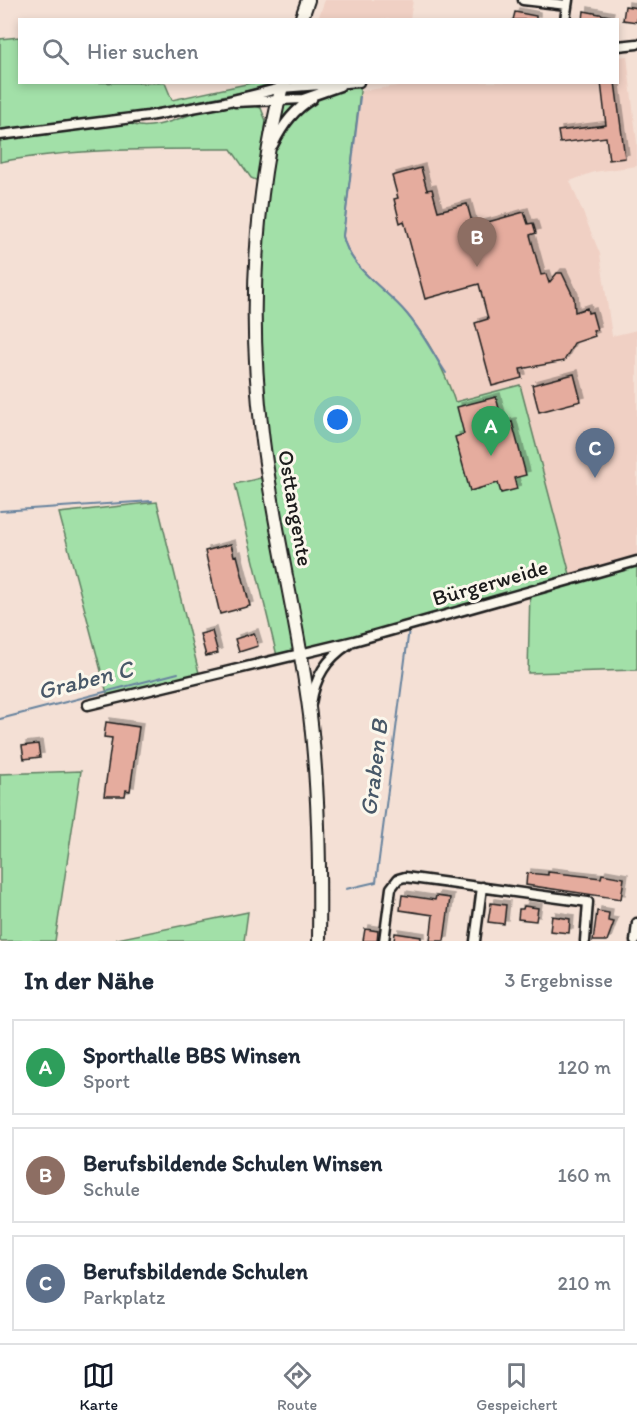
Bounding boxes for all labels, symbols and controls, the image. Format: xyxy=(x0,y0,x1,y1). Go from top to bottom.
search box xyxy=(18,18,619,84)
icon: search xyxy=(39,35,72,68)
text: Hier suchen xyxy=(87,38,198,65)
pin: B xyxy=(458,218,496,267)
your location xyxy=(323,405,352,434)
pin: A xyxy=(472,406,510,456)
pin: C xyxy=(576,428,614,478)
street label: Osttangente xyxy=(272,448,319,568)
street label: Bürgerweide xyxy=(429,553,551,612)
water label: Graben C xyxy=(34,653,138,705)
water label: Graben B xyxy=(353,717,394,818)
text: In der Nähe xyxy=(24,964,154,996)
text: 3 Ergebnisse xyxy=(505,968,613,992)
text: Sporthalle BBS Winsen xyxy=(83,1042,301,1069)
text: A xyxy=(39,1055,52,1079)
text: 120 m xyxy=(558,1055,611,1079)
text: Sport xyxy=(83,1069,130,1093)
text: Berufsbildende Schulen Winsen xyxy=(83,1150,383,1177)
text: B xyxy=(39,1163,52,1187)
text: 160 m xyxy=(558,1163,611,1187)
text: Schule xyxy=(83,1177,140,1201)
text: Berufsbildende Schulen xyxy=(83,1258,308,1285)
text: C xyxy=(39,1271,52,1295)
text: 210 m xyxy=(558,1271,611,1295)
text: Parkplatz xyxy=(83,1285,165,1309)
tab: Karte xyxy=(80,1359,118,1414)
tab: Route xyxy=(277,1359,317,1414)
tab: Gespeichert xyxy=(476,1359,557,1414)

